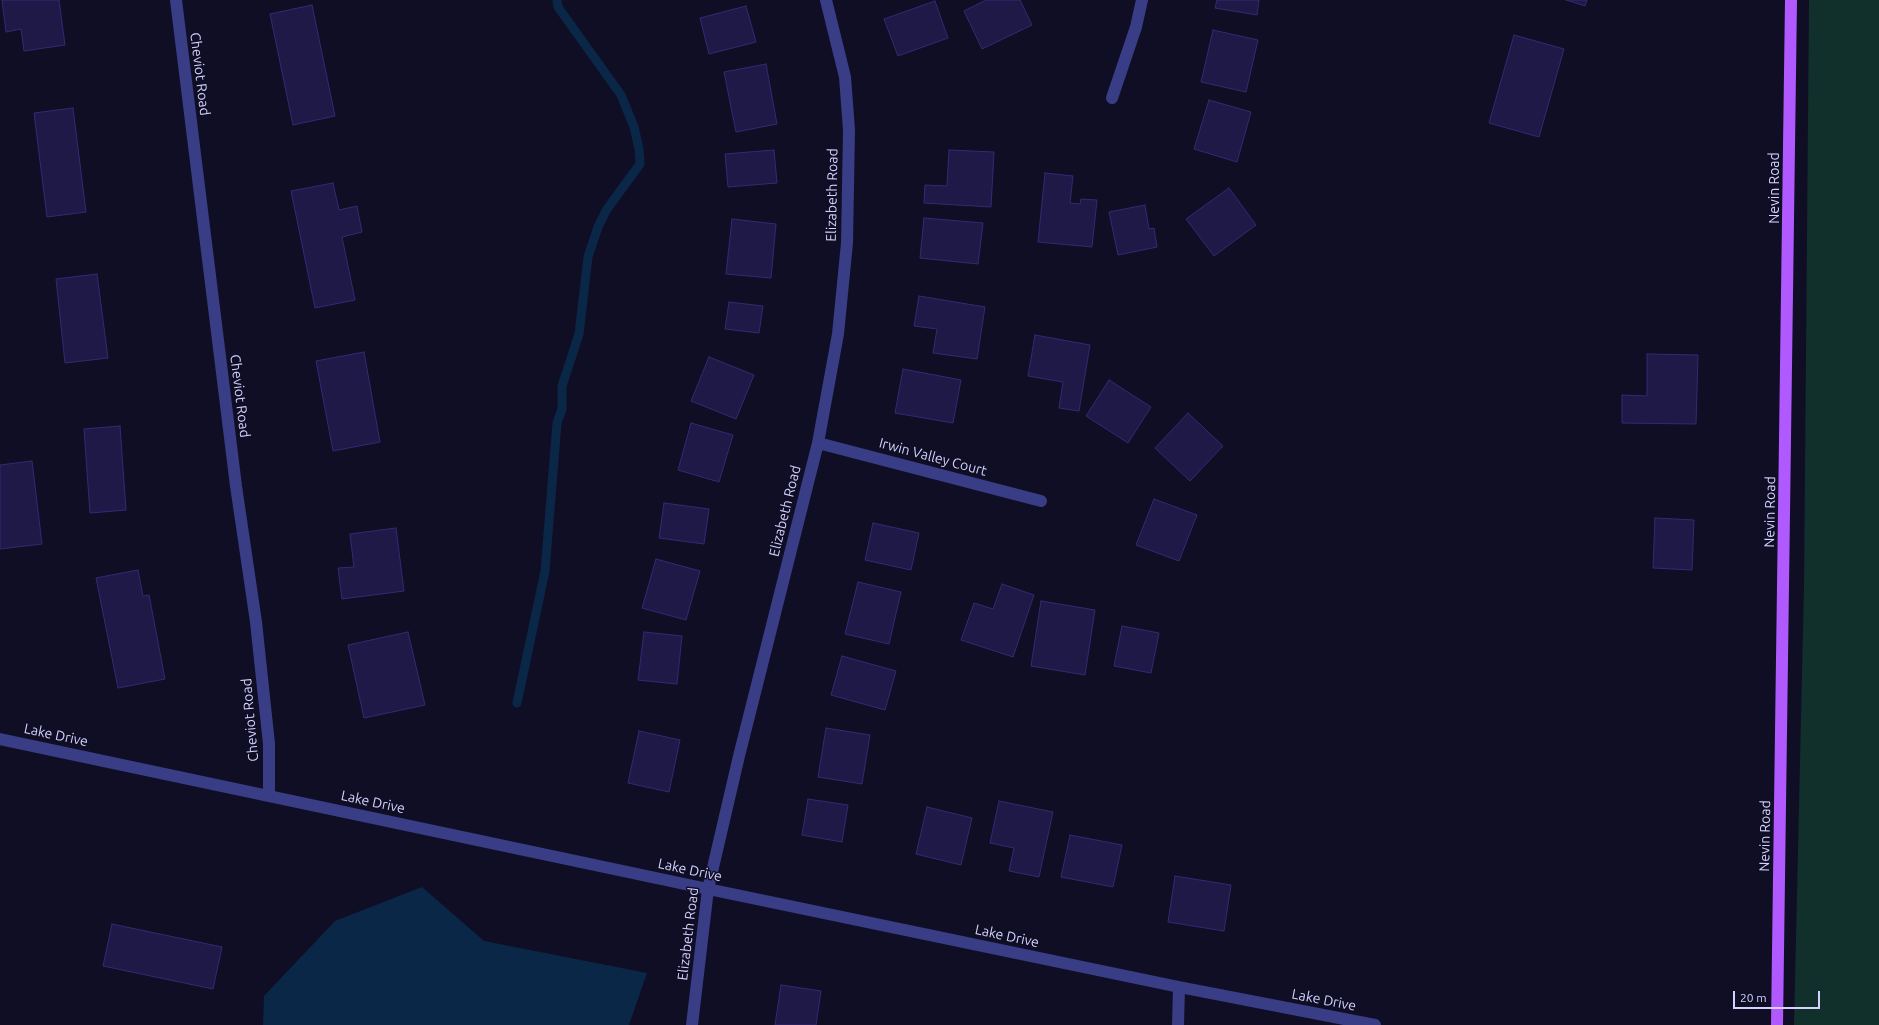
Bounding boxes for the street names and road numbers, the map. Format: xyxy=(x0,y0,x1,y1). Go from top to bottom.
street label: Cheviot Road xyxy=(187,31,213,117)
street label: Elizabeth Road xyxy=(823,148,841,242)
street label: Nevin Road xyxy=(1766,152,1782,224)
street label: Cheviot Road xyxy=(227,353,253,439)
street label: Irwin Valley Court xyxy=(877,435,989,479)
street label: Elizabeth Road xyxy=(766,464,804,558)
street label: Nevin Road xyxy=(1761,476,1779,548)
street label: Cheviot Road xyxy=(238,678,262,762)
street label: Lake Drive xyxy=(22,720,90,750)
street label: Lake Drive xyxy=(339,787,407,817)
street label: Nevin Road xyxy=(1756,800,1774,872)
street label: Lake Drive xyxy=(656,855,724,885)
street label: Elizabeth Road xyxy=(674,887,702,981)
street label: Lake Drive xyxy=(973,921,1041,951)
street label: Lake Drive xyxy=(1290,986,1358,1014)

